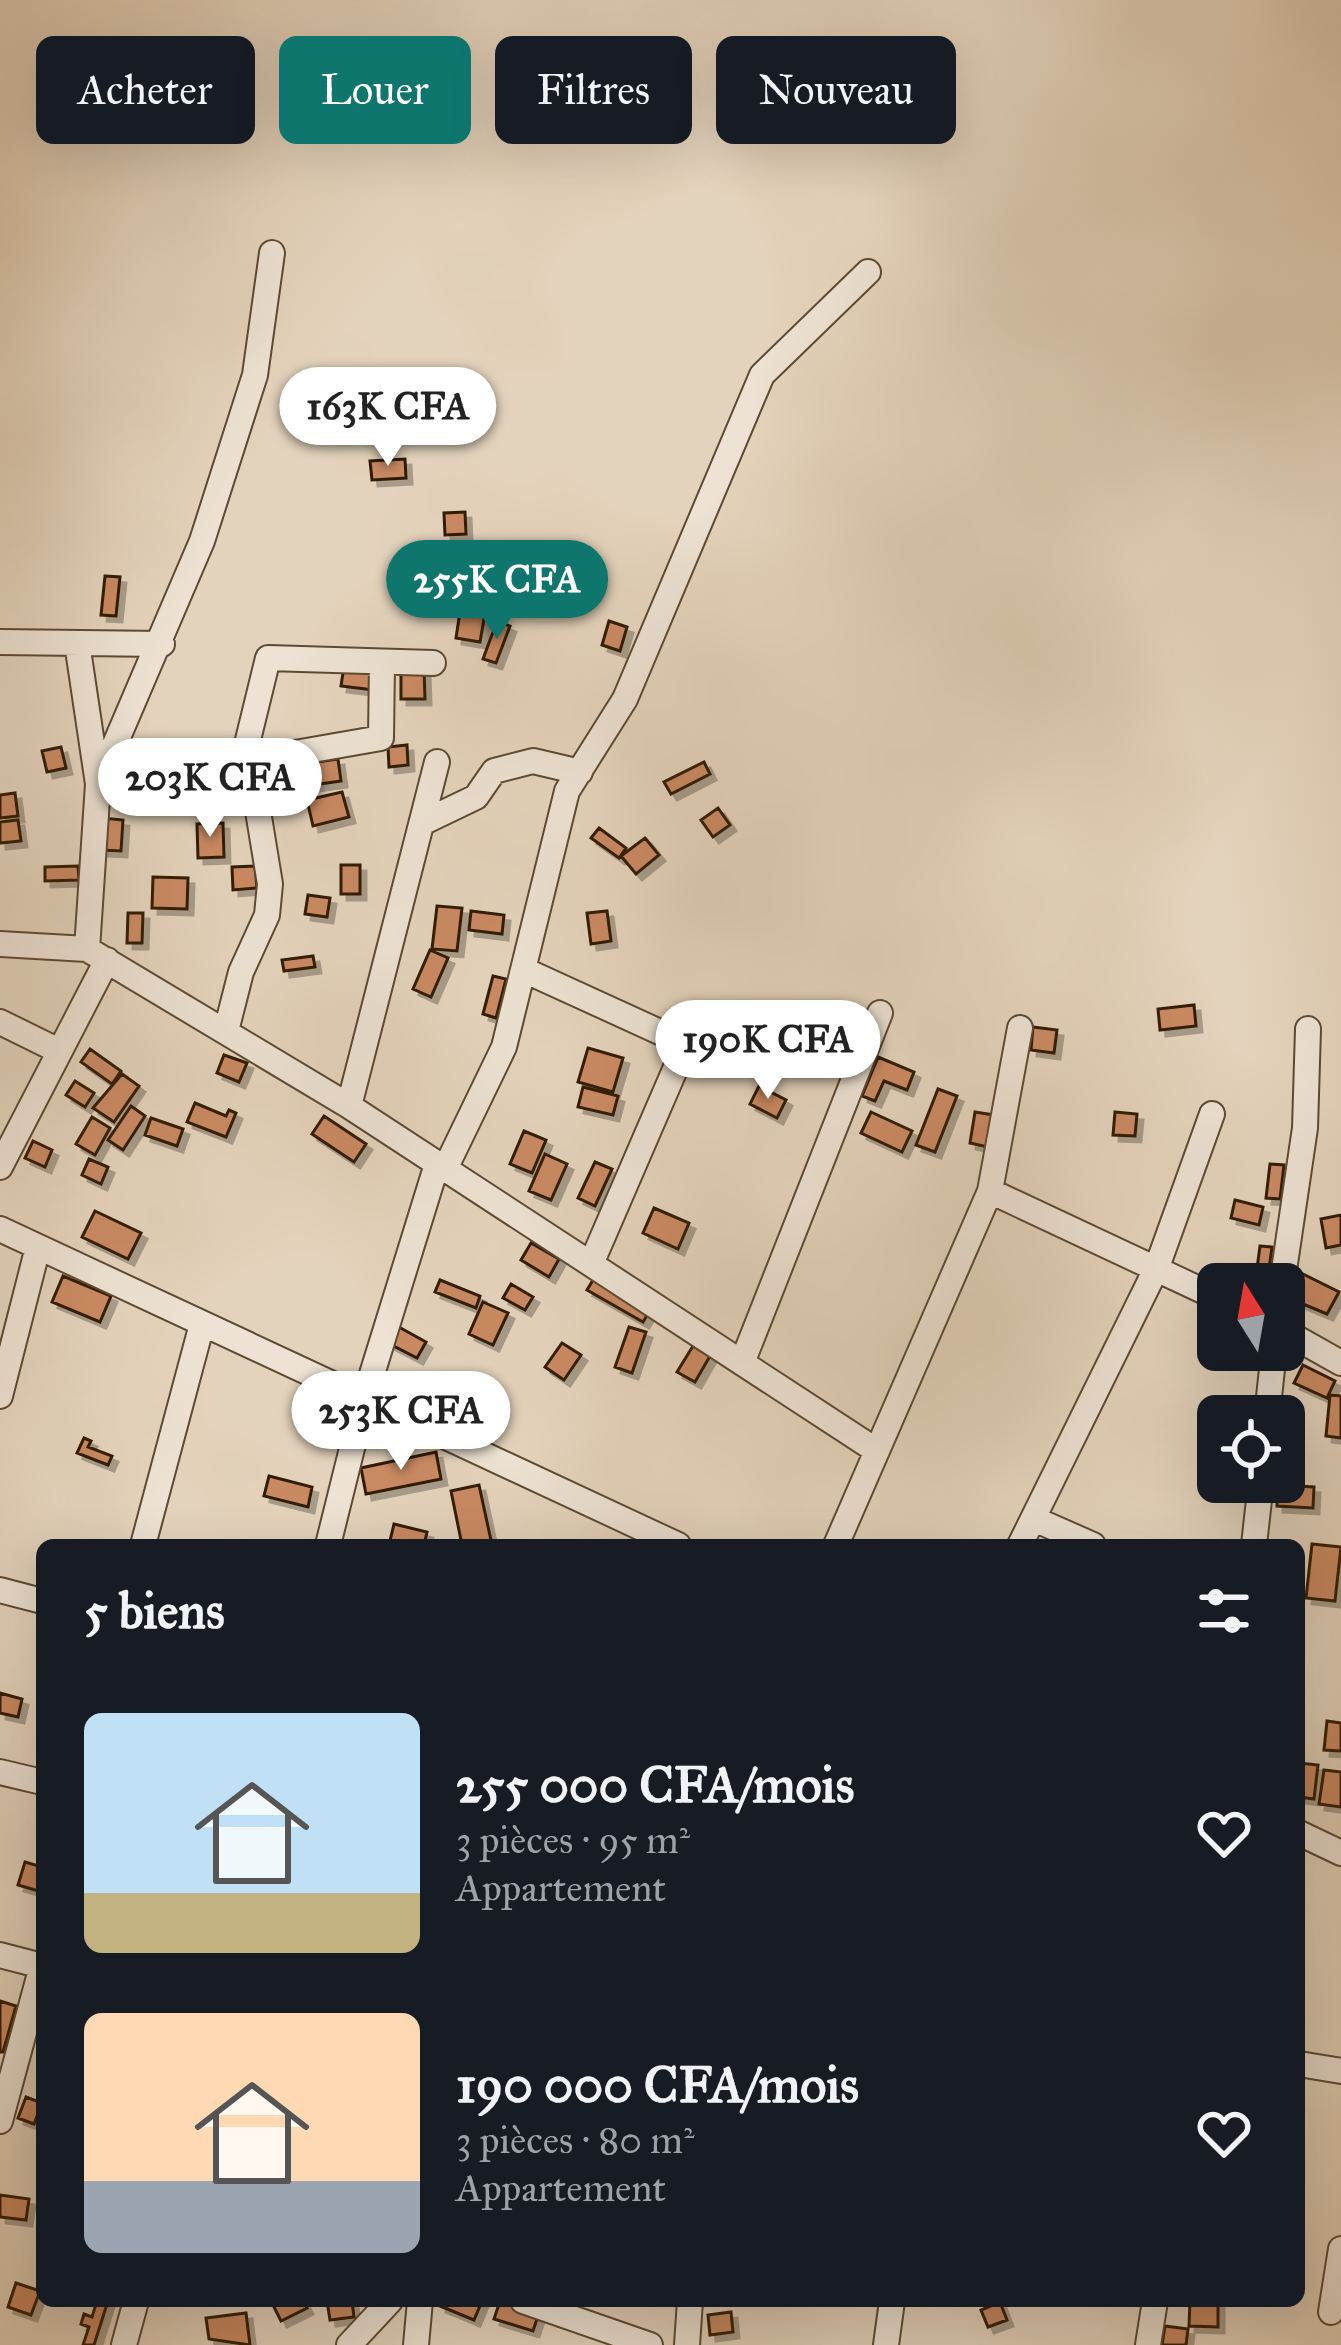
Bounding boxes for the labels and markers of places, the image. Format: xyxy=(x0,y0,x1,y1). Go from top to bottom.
pin: 163K CFA xyxy=(264,367,512,469)
pin: 255K CFA xyxy=(373,540,621,642)
pin: 203K CFA xyxy=(86,738,334,840)
pin: 190K CFA xyxy=(644,1000,892,1102)
pin: 253K CFA xyxy=(277,1371,525,1473)

